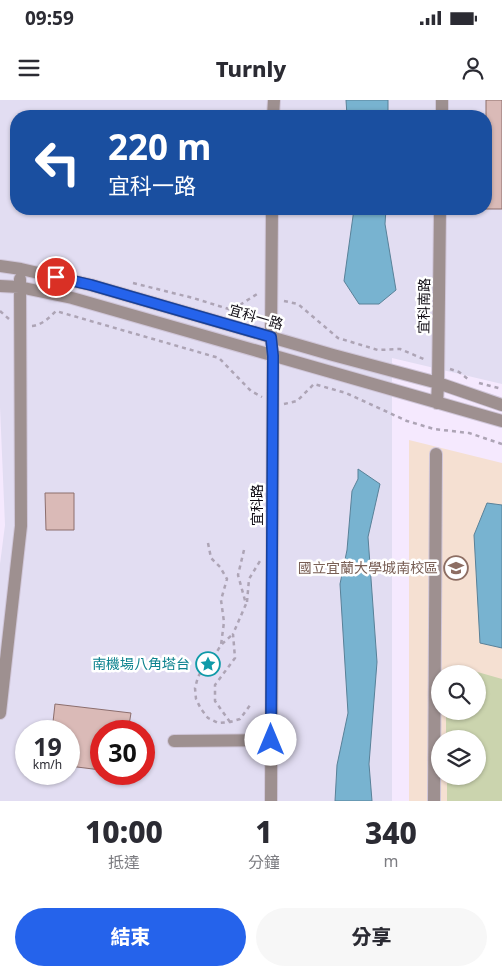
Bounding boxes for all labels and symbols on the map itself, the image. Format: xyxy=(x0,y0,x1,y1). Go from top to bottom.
pin xyxy=(35,256,77,298)
street label: 宜科南路 xyxy=(414,278,433,334)
street label: 宜科一路 xyxy=(227,300,286,333)
street label: 宜科路 xyxy=(247,484,266,526)
school or university icon: 國立宜蘭大學城南校區 xyxy=(443,555,469,581)
place label: 國立宜蘭大學城南校區 xyxy=(298,558,438,577)
place icon: 南機場八角塔台 xyxy=(195,651,221,677)
place label: 南機場八角塔台 xyxy=(92,654,190,673)
position arrow xyxy=(244,713,296,765)
speed limit sign: 30 xyxy=(90,720,155,785)

